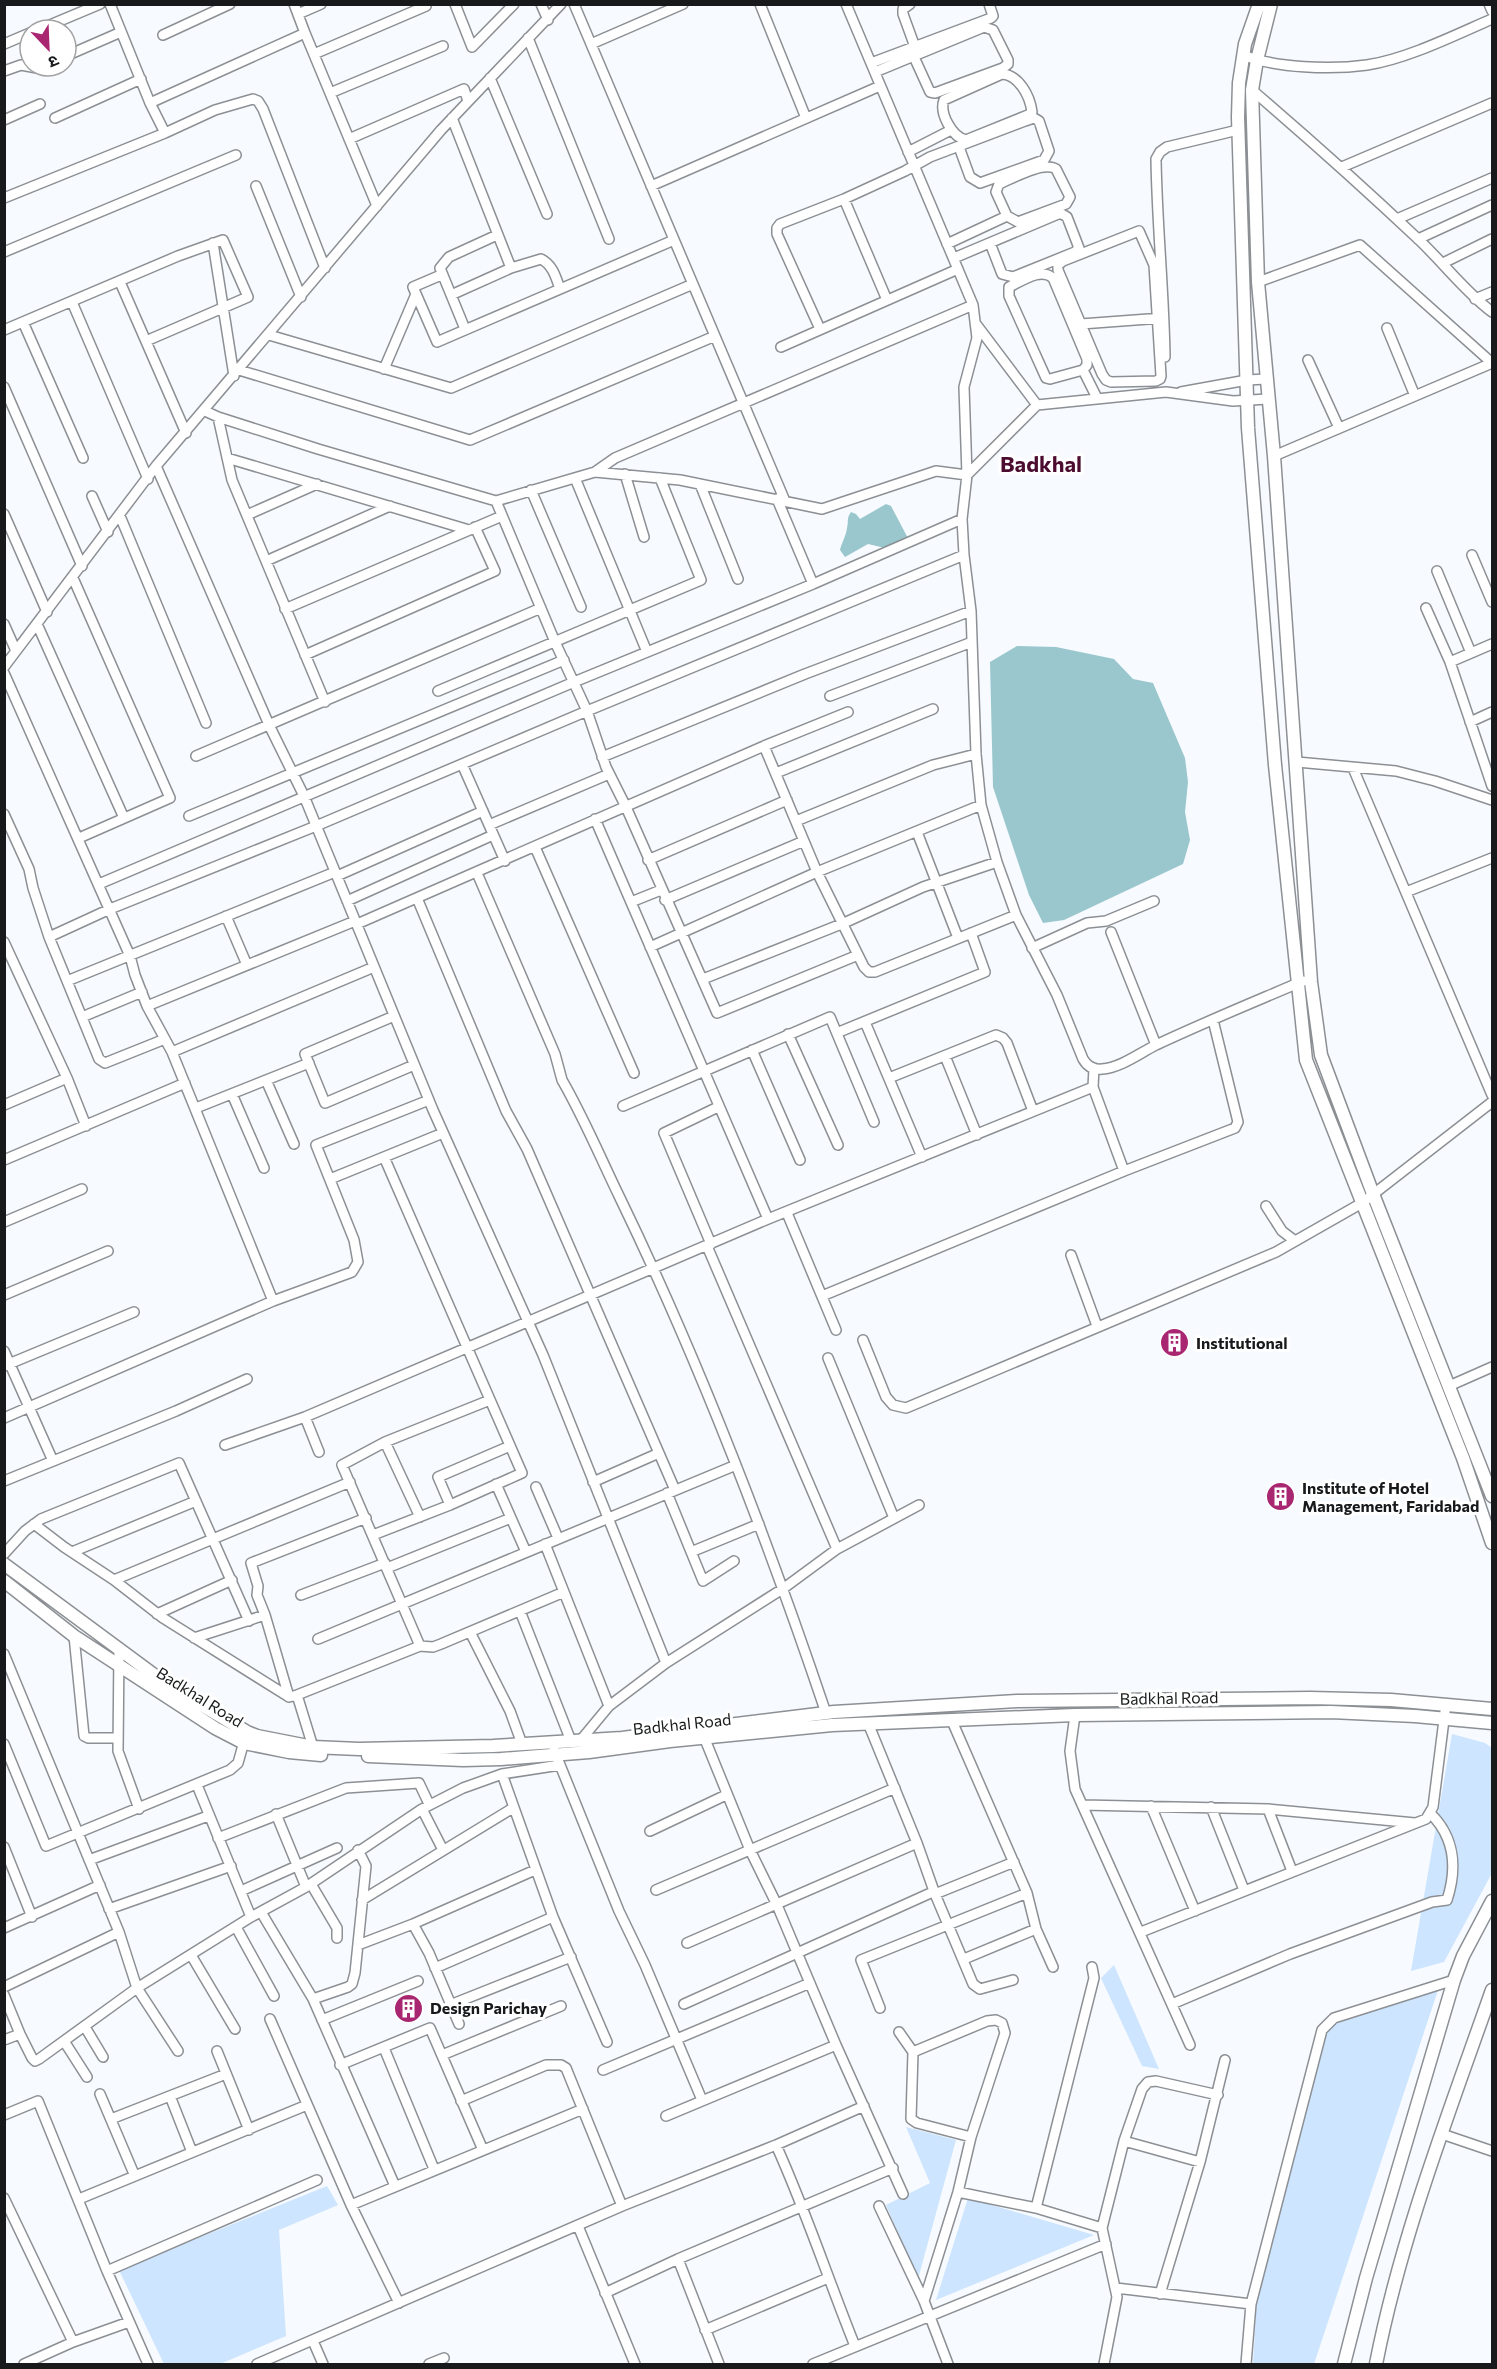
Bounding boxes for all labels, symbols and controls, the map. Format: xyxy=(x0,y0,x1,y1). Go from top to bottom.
north arrow xyxy=(18,18,78,78)
text: उ xyxy=(45,52,62,73)
district label: Badkhal xyxy=(1000,450,1082,477)
building icon: Institutional xyxy=(1159,1327,1191,1359)
place label: Institutional xyxy=(1196,1333,1288,1352)
place label: Institute of Hotel Management, Faridabad xyxy=(1302,1478,1479,1515)
building icon: Institute of Hotel Management, Faridabad xyxy=(1265,1481,1297,1513)
street label: Badkhal Road xyxy=(153,1662,247,1731)
street label: Badkhal Road xyxy=(1120,1687,1218,1708)
street label: Badkhal Road xyxy=(632,1709,732,1738)
building icon: Design Parichay xyxy=(393,1992,425,2024)
place label: Design Parichay xyxy=(430,1998,547,2017)

